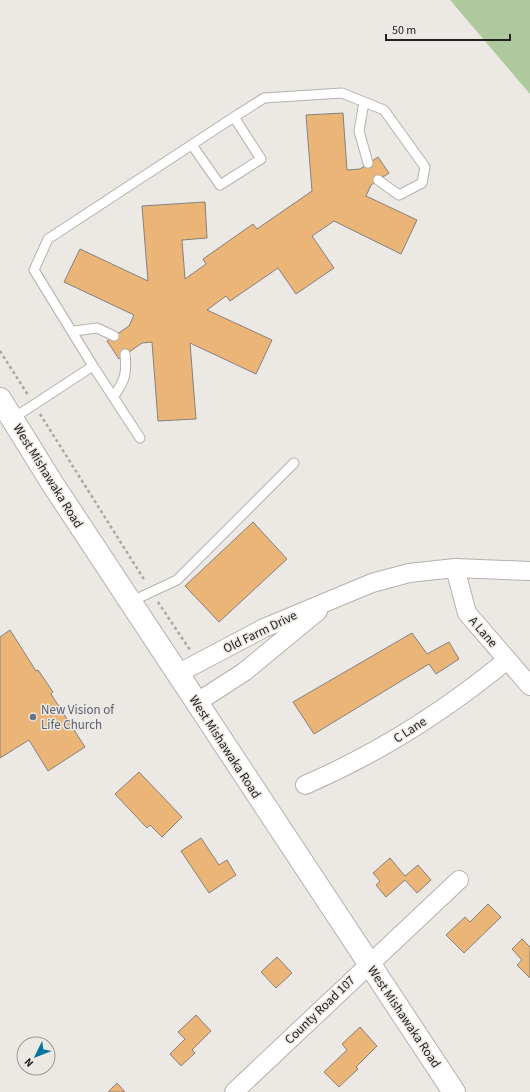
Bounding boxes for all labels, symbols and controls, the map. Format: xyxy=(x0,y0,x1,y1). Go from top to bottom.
scale bar xyxy=(386,16,510,42)
text: 50 m xyxy=(392,22,416,39)
street label: West Mishawaka Road xyxy=(9,420,87,532)
street label: Old Farm Drive xyxy=(220,606,300,658)
street label: A Lane xyxy=(464,612,502,652)
street label: West Mishawaka Road xyxy=(185,692,265,802)
place label: New Vision of Life Church xyxy=(41,701,115,734)
marker: New Vision of Life Church xyxy=(28,712,38,722)
street label: C Lane xyxy=(390,713,430,747)
street label: West Mishawaka Road xyxy=(363,962,445,1072)
street label: County Road 107 xyxy=(281,972,359,1048)
north arrow xyxy=(16,1036,56,1076)
text: N xyxy=(21,1055,37,1070)

